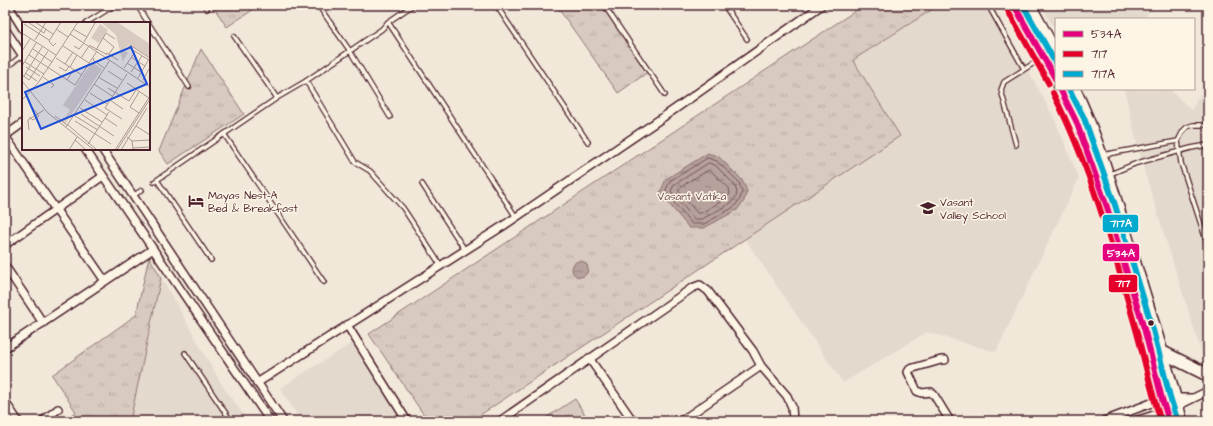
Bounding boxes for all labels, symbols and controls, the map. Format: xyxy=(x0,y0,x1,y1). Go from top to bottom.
legend xyxy=(1055,18,1195,90)
inset map xyxy=(22,22,150,150)
text: 534A xyxy=(1091,26,1122,43)
text: 717 xyxy=(1091,46,1108,63)
text: 717A xyxy=(1091,66,1115,83)
place label: Mayas Nest-A Bed & Breakfast xyxy=(208,188,298,216)
park label: Vasant Vatika xyxy=(658,189,727,204)
hotel icon: Mayas Nest-A Bed & Breakfast xyxy=(187,192,205,210)
place label: Vasant Valley School xyxy=(940,195,1006,224)
school or university icon: Vasant Valley School xyxy=(919,199,937,217)
line badge: 717A xyxy=(1102,214,1139,233)
text: 717A xyxy=(1109,216,1133,231)
line badge: 534A xyxy=(1102,243,1140,262)
text: 534A xyxy=(1107,246,1136,261)
line badge: 717 xyxy=(1108,274,1138,293)
text: 717 xyxy=(1115,276,1131,291)
unlabelled marker xyxy=(1146,318,1156,328)

